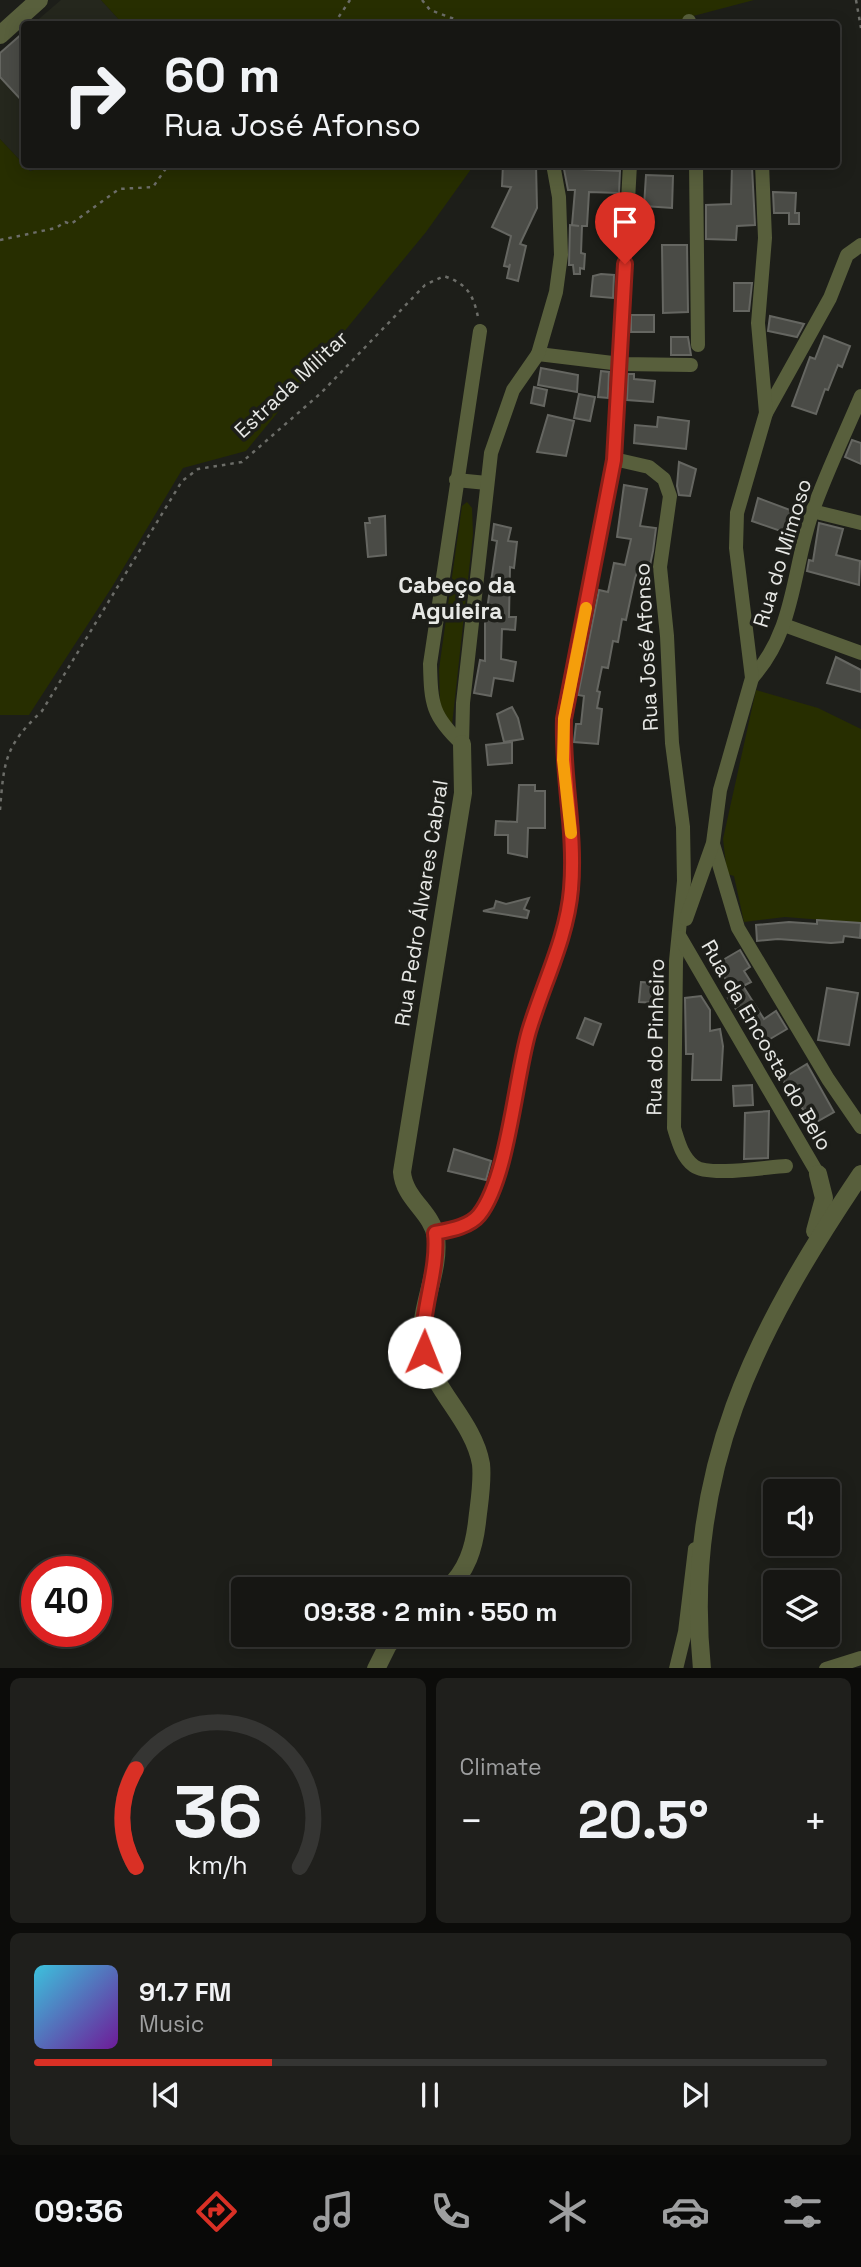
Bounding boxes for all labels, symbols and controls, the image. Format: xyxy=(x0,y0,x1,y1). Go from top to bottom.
text: 60 m xyxy=(164,44,280,106)
icon: right xyxy=(49,49,140,140)
text: Rua José Afonso xyxy=(164,105,421,145)
pin xyxy=(595,192,655,264)
icon: arrive xyxy=(606,203,644,241)
street label: Estrada Militar xyxy=(228,324,354,444)
street label: Rua do Mimoso xyxy=(747,475,817,631)
street label: Rua José Afonso xyxy=(628,562,664,732)
district label: Cabeço da Aguieira xyxy=(398,570,516,626)
street label: Rua Pedro Álvares Cabral xyxy=(388,778,454,1028)
street label: Rua da Encosta do Belo xyxy=(696,935,838,1155)
street label: Rua do Pinheiro xyxy=(640,958,670,1116)
position arrow xyxy=(387,1315,461,1389)
map controls xyxy=(763,1479,840,1647)
button: sound xyxy=(763,1479,840,1556)
speed limit sign: 40 xyxy=(21,1556,112,1647)
button: layers xyxy=(763,1570,840,1647)
text: 09:38 · 2 min · 550 m xyxy=(304,1595,557,1629)
text: Climate xyxy=(460,1752,542,1782)
text: 36 xyxy=(173,1765,262,1858)
text: 20.5° xyxy=(578,1787,709,1853)
text: − xyxy=(460,1797,483,1845)
text: + xyxy=(803,1797,827,1845)
text: km/h xyxy=(188,1848,248,1880)
text: 91.7 FM xyxy=(139,1975,232,2009)
text: Music xyxy=(139,2009,204,2039)
icon: previous xyxy=(147,2076,185,2114)
icon: pause xyxy=(411,2076,449,2114)
icon: next xyxy=(676,2076,714,2114)
icon: directions xyxy=(192,2187,241,2236)
icon: music xyxy=(309,2187,358,2236)
icon: phone xyxy=(426,2187,475,2236)
icon: climate xyxy=(543,2187,592,2236)
icon: car xyxy=(661,2187,710,2236)
icon: filters xyxy=(778,2187,827,2236)
text: 09:36 xyxy=(34,2191,123,2231)

